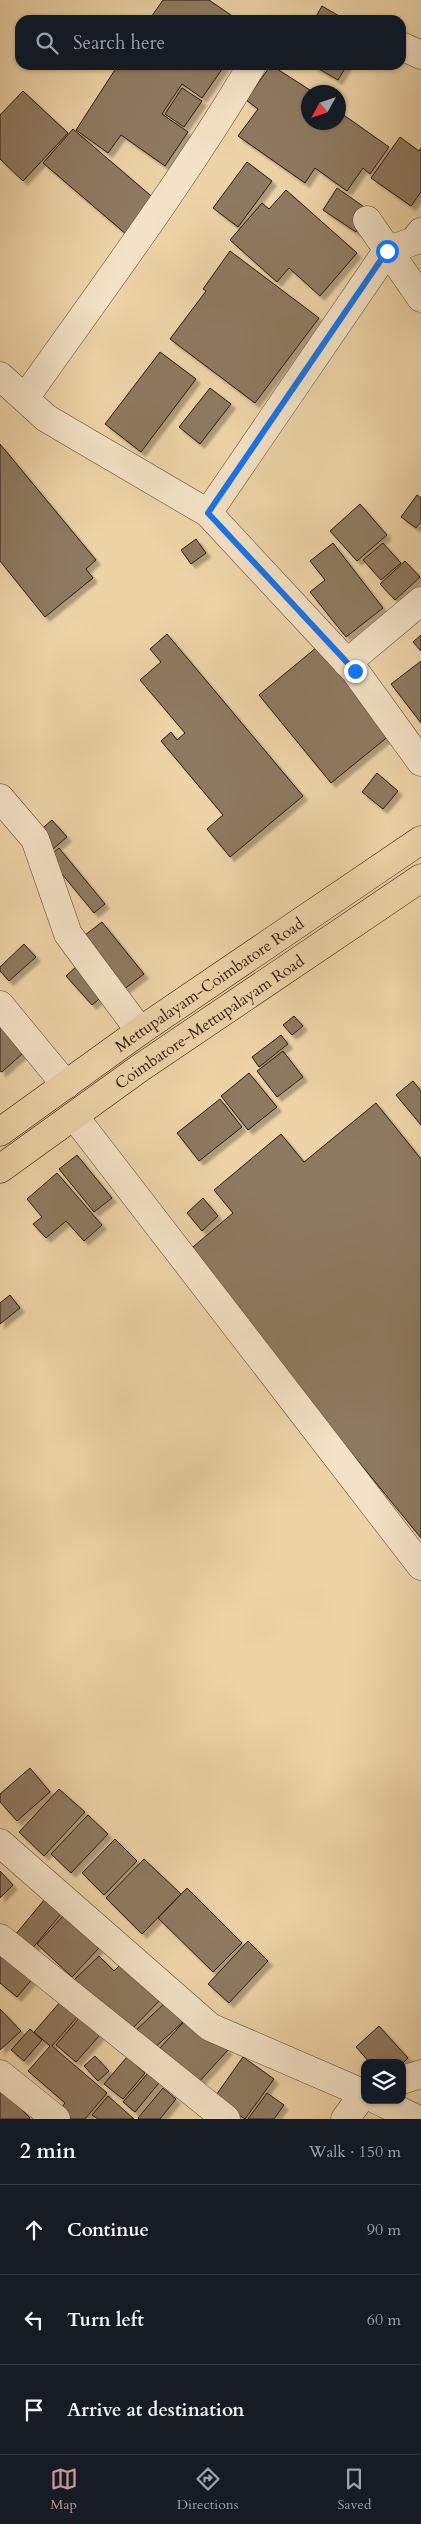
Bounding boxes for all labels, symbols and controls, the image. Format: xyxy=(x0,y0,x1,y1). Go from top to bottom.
search box xyxy=(15,15,406,70)
icon: search xyxy=(33,29,61,57)
text: Search here xyxy=(73,30,165,56)
north arrow xyxy=(301,85,346,130)
route start xyxy=(376,240,399,263)
route end xyxy=(344,660,367,683)
street label: Mettupalayam-Coimbatore Road xyxy=(111,912,309,1058)
street label: Coimbatore-Mettupalayam Road xyxy=(111,950,309,1095)
map controls xyxy=(361,2059,406,2104)
button: layers xyxy=(361,2059,406,2104)
text: 2 min xyxy=(20,2137,76,2166)
text: Walk · 150 m xyxy=(309,2141,401,2163)
icon: ahead xyxy=(20,2216,48,2244)
text: Continue xyxy=(67,2217,149,2243)
text: 90 m xyxy=(367,2219,401,2241)
icon: left xyxy=(20,2306,48,2334)
text: Turn left xyxy=(67,2307,144,2333)
text: 60 m xyxy=(367,2309,401,2331)
icon: arrive xyxy=(20,2396,48,2424)
text: Arrive at destination xyxy=(67,2397,244,2423)
tab: Map xyxy=(50,2465,78,2514)
tab: Directions xyxy=(177,2465,238,2514)
tab: Saved xyxy=(337,2465,371,2514)

